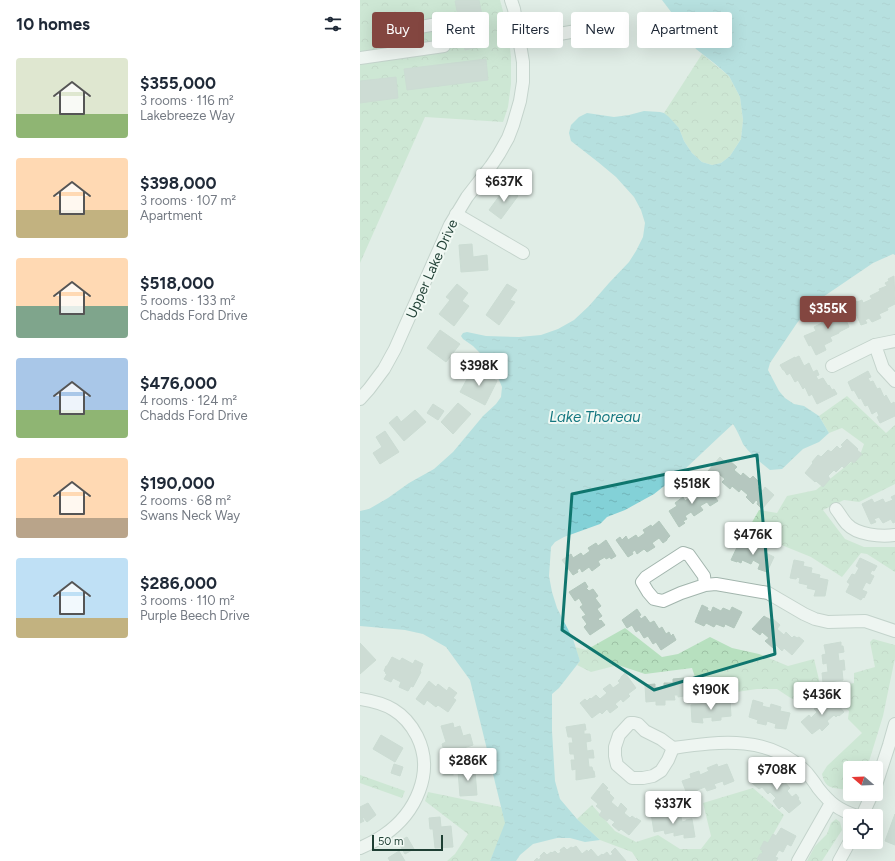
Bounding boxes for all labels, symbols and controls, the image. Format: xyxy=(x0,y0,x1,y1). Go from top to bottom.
chip: Buy xyxy=(372,12,424,48)
chip: Rent xyxy=(432,12,489,48)
chip: Filters xyxy=(497,12,563,48)
chip: New xyxy=(571,12,629,48)
chip: Apartment xyxy=(637,12,732,48)
icon: filters xyxy=(322,13,344,35)
text: 10 homes xyxy=(16,14,90,34)
text: $355,000 xyxy=(140,73,216,93)
icon: home xyxy=(48,74,96,122)
text: 3 rooms · 116 m² xyxy=(140,93,234,108)
text: Lakebreeze Way xyxy=(140,108,235,123)
pin: $637K xyxy=(476,169,532,203)
text: $398,000 xyxy=(140,173,217,193)
icon: home xyxy=(48,174,96,222)
text: $637K xyxy=(485,174,523,189)
text: 3 rooms · 107 m² xyxy=(140,193,236,208)
text: Apartment xyxy=(140,208,203,223)
street label: Upper Lake Drive xyxy=(403,216,462,321)
text: $518,000 xyxy=(140,273,214,293)
icon: home xyxy=(48,274,96,322)
text: 5 rooms · 133 m² xyxy=(140,293,236,308)
pin: $355K xyxy=(800,296,856,330)
text: $355K xyxy=(809,301,847,316)
text: Chadds Ford Drive xyxy=(140,308,248,323)
pin: $398K xyxy=(451,353,507,387)
text: $398K xyxy=(460,358,498,373)
text: $476,000 xyxy=(140,373,217,393)
icon: home xyxy=(48,374,96,422)
text: 4 rooms · 124 m² xyxy=(140,393,237,408)
text: Chadds Ford Drive xyxy=(140,408,248,423)
water label: Lake Thoreau xyxy=(549,408,641,426)
pin: $518K xyxy=(664,471,720,505)
text: $190,000 xyxy=(140,473,215,493)
icon: home xyxy=(48,474,96,522)
text: $518K xyxy=(674,476,710,491)
text: 2 rooms · 68 m² xyxy=(140,493,231,508)
text: Swans Neck Way xyxy=(140,508,240,523)
pin: $476K xyxy=(725,522,781,556)
text: $476K xyxy=(734,527,772,542)
text: $286,000 xyxy=(140,573,217,593)
icon: home xyxy=(48,574,96,622)
text: 3 rooms · 110 m² xyxy=(140,593,235,608)
text: Purple Beech Drive xyxy=(140,608,250,623)
pin: $190K xyxy=(683,677,739,711)
text: $190K xyxy=(692,682,730,697)
pin: $436K xyxy=(794,682,850,716)
text: $436K xyxy=(803,687,841,702)
pin: $286K xyxy=(440,748,496,782)
text: $286K xyxy=(449,753,487,768)
pin: $708K xyxy=(749,757,805,791)
north arrow xyxy=(843,761,883,801)
map controls xyxy=(843,761,883,849)
text: $708K xyxy=(757,762,797,777)
pin: $337K xyxy=(645,791,701,825)
text: $337K xyxy=(654,796,692,811)
button: locate xyxy=(843,809,883,849)
scale bar xyxy=(372,833,443,852)
text: 50 m xyxy=(378,835,403,848)

